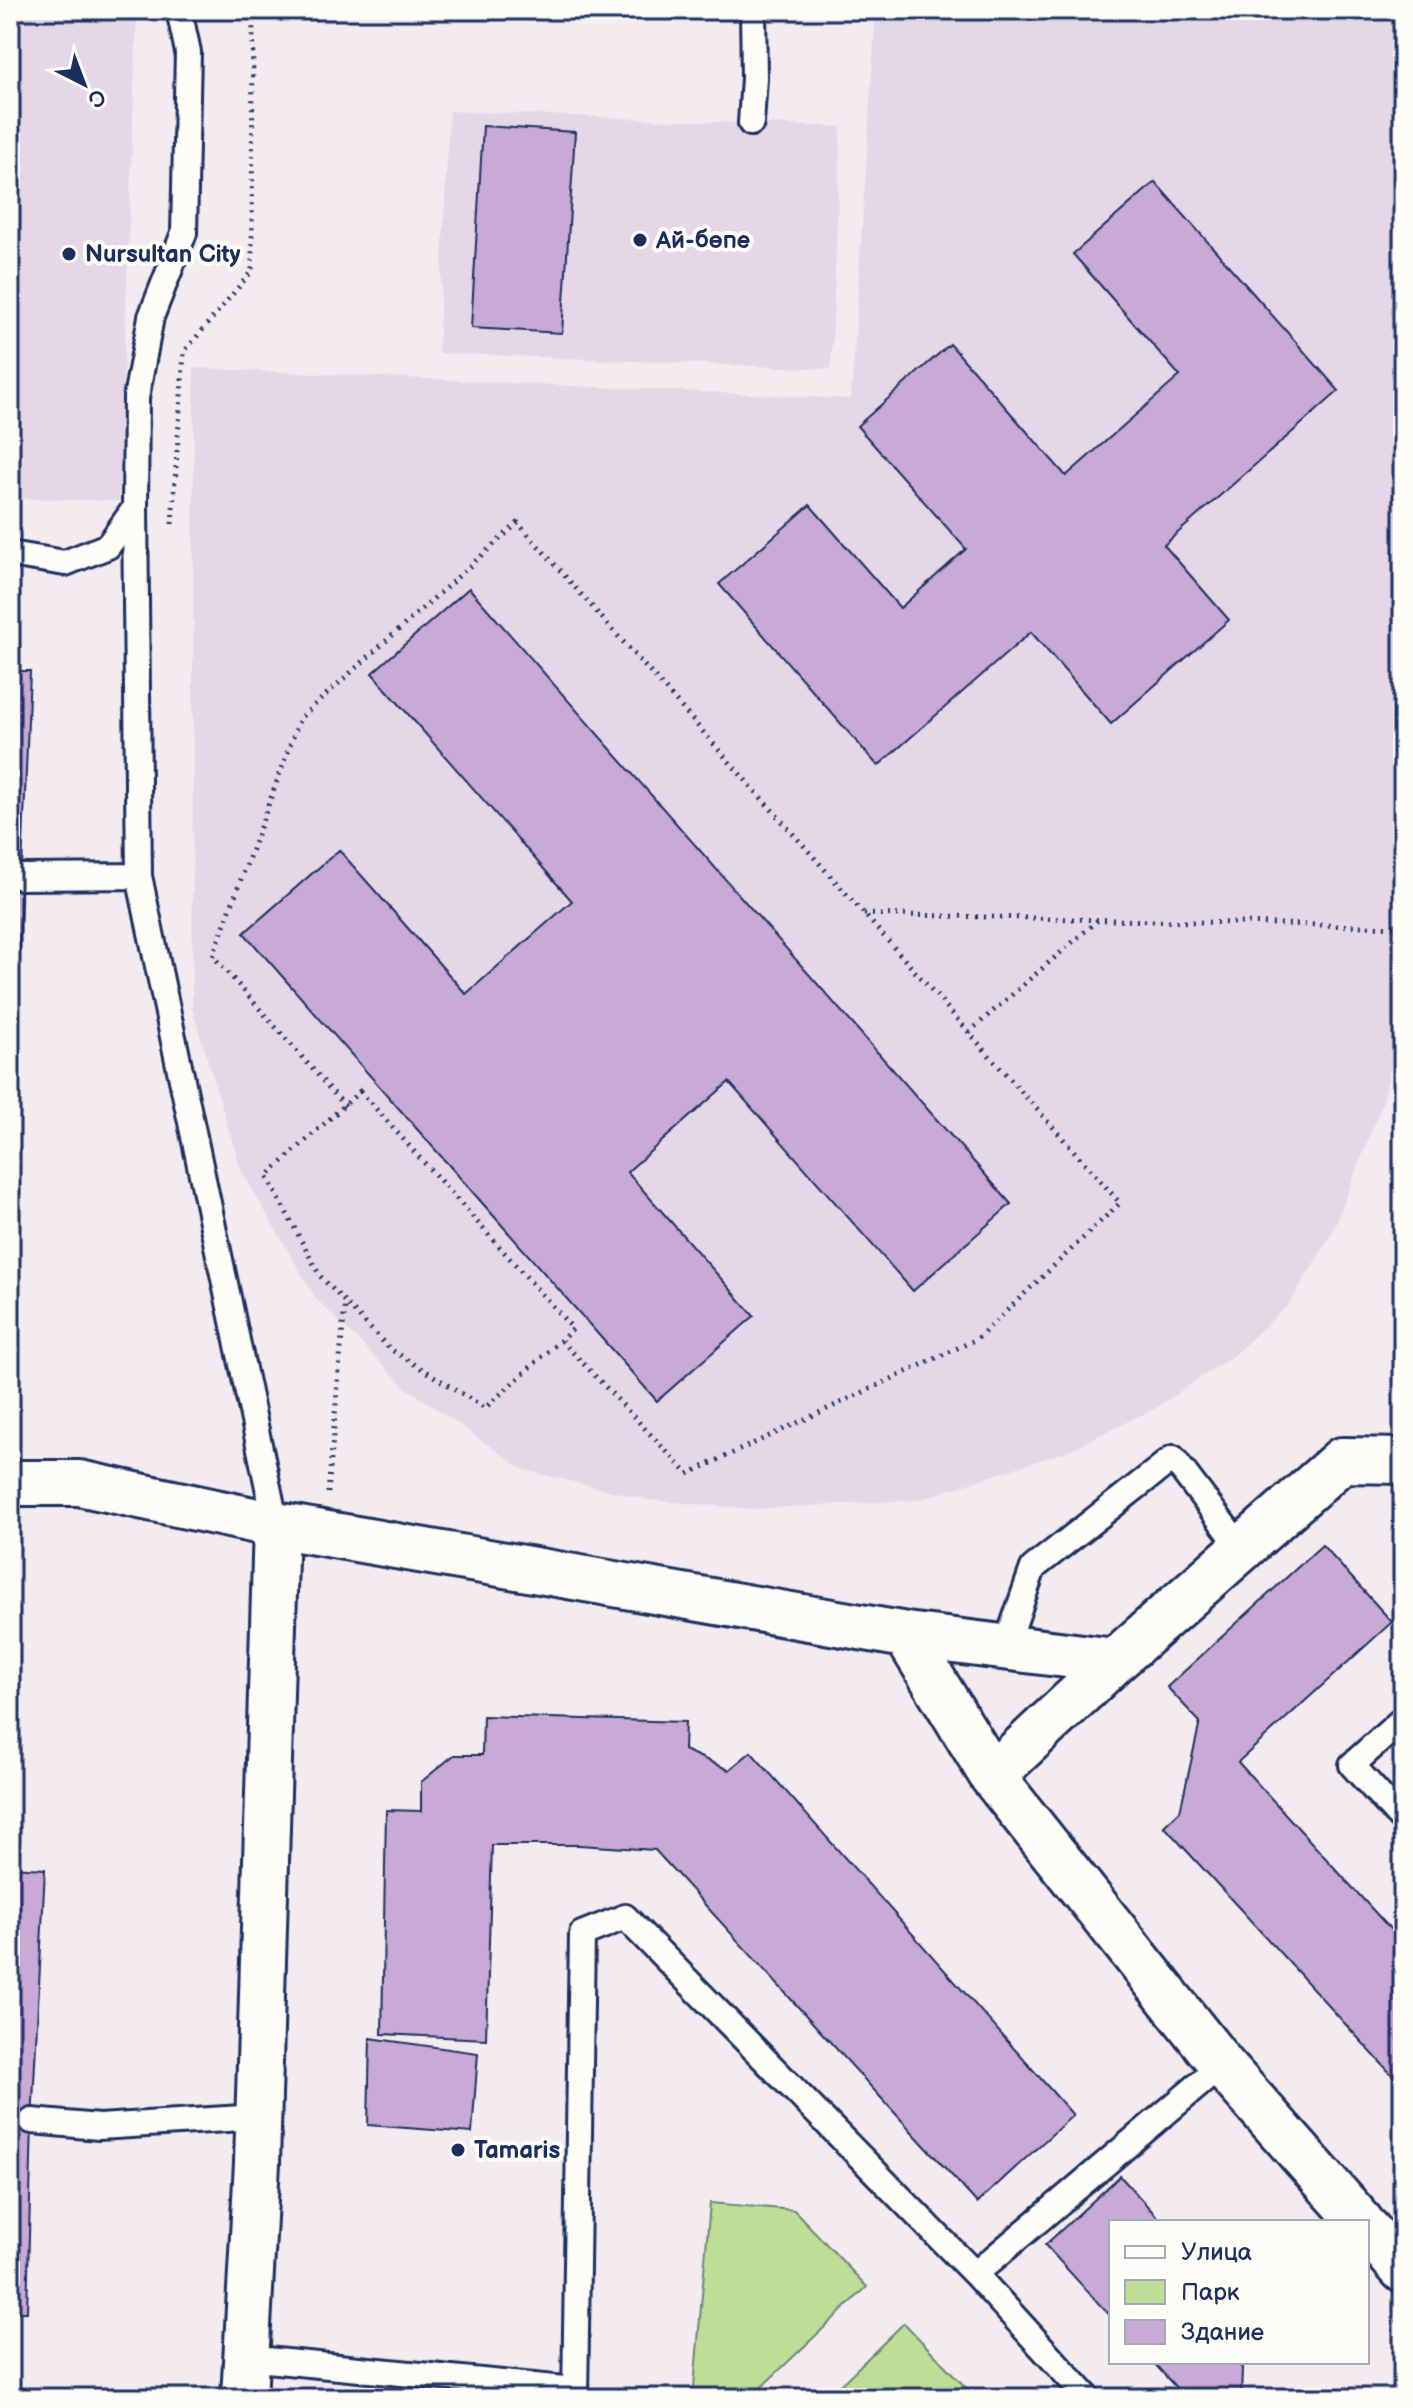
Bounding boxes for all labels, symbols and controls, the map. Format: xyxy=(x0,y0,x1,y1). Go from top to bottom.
north arrow xyxy=(44,44,124,124)
text: С xyxy=(82,83,111,113)
place label: Ай-бөпе xyxy=(655,226,750,255)
marker: Ай-бөпе xyxy=(631,231,649,249)
place label: Nursultan City xyxy=(85,240,241,269)
marker: Nursultan City xyxy=(60,245,78,263)
place label: Tamaris xyxy=(474,2136,560,2165)
marker: Tamaris xyxy=(449,2141,467,2159)
legend xyxy=(1109,2220,1369,2364)
text: Улица xyxy=(1181,2238,1252,2267)
text: Парк xyxy=(1181,2278,1240,2307)
text: Здание xyxy=(1181,2318,1264,2347)

